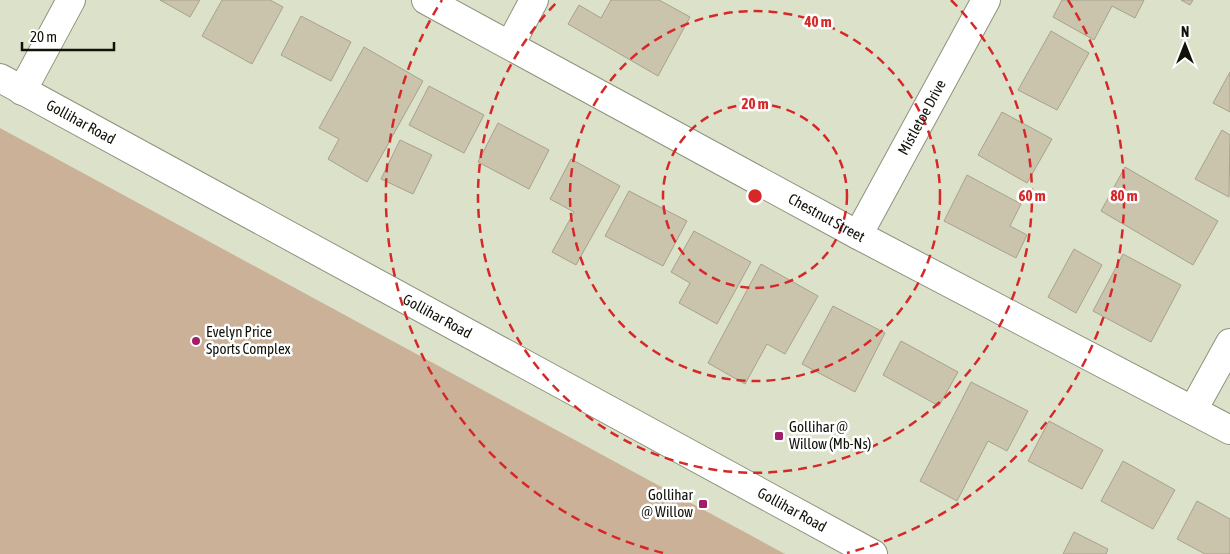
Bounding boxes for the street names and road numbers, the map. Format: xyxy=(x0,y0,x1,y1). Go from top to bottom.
street label: Mistletoe Drive xyxy=(894,76,949,158)
street label: Gollihar Road xyxy=(44,96,118,147)
street label: Chestnut Street xyxy=(786,190,868,245)
street label: Gollihar Road xyxy=(400,290,475,342)
street label: Gollihar Road xyxy=(755,484,830,535)

